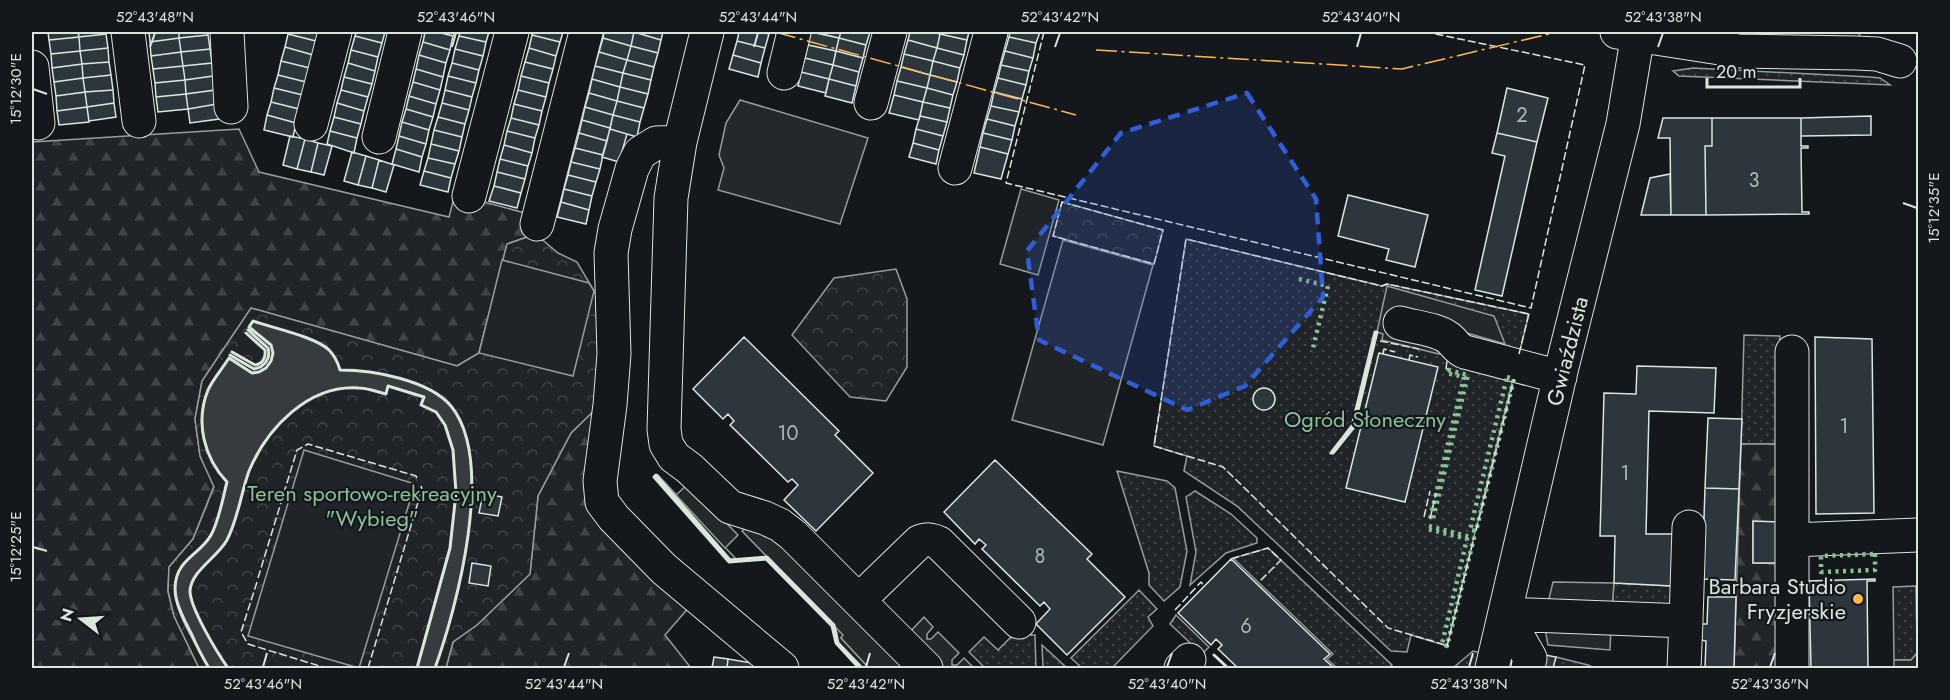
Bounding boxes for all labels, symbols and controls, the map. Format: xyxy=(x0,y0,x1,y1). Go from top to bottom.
text: 52°43'48"N xyxy=(116,6,194,28)
text: 52°43'46"N xyxy=(417,6,495,28)
text: 52°43'44"N xyxy=(719,6,797,28)
text: 52°43'42"N xyxy=(1021,6,1099,28)
text: 52°43'40"N xyxy=(1322,6,1400,28)
text: 52°43'38"N xyxy=(1624,6,1702,28)
scale bar xyxy=(1707,51,1800,89)
text: 15°12'30"E xyxy=(5,53,27,125)
text: 20 m xyxy=(1716,59,1756,85)
house number: 2 xyxy=(1516,101,1528,130)
house number: 3 xyxy=(1749,166,1760,195)
text: 15°12'35"E xyxy=(1923,173,1945,243)
street label: Gwiaździsta xyxy=(1538,293,1596,409)
park label: Ogród Słoneczny xyxy=(1284,403,1446,435)
house number: 1 xyxy=(1840,412,1849,441)
house number: 10 xyxy=(778,419,799,448)
house number: 1 xyxy=(1621,459,1630,488)
park label: Teren sportowo-rekreacyjny "Wybieg" xyxy=(247,477,497,534)
text: 15°12'25"E xyxy=(5,511,27,583)
house number: 8 xyxy=(1035,542,1045,571)
place label: Barbara Studio Fryzjerskie xyxy=(1709,570,1846,627)
north arrow xyxy=(51,589,111,649)
marker: Barbara Studio Fryzjerskie xyxy=(1851,592,1865,606)
text: N xyxy=(54,605,80,624)
house number: 6 xyxy=(1240,612,1252,641)
text: 52°43'46"N xyxy=(224,673,302,695)
text: 52°43'44"N xyxy=(525,673,603,695)
text: 52°43'42"N xyxy=(827,673,905,695)
text: 52°43'40"N xyxy=(1128,673,1206,695)
text: 52°43'38"N xyxy=(1430,673,1508,695)
text: 52°43'36"N xyxy=(1731,673,1809,695)

